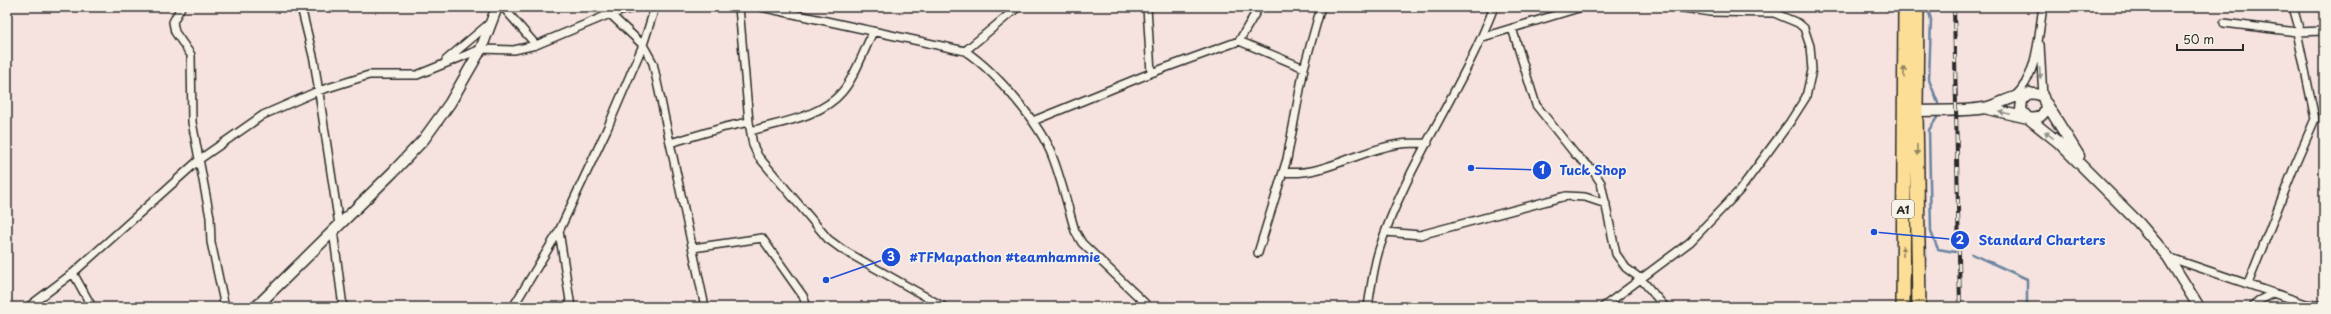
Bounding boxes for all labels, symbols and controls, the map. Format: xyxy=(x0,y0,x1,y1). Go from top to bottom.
scale bar xyxy=(2177,26,2243,52)
text: 50 m xyxy=(2183,30,2214,48)
one-way arrow xyxy=(1901,65,1907,78)
one-way arrow xyxy=(2037,67,2044,79)
one-way arrow xyxy=(1999,110,2012,116)
one-way arrow xyxy=(2043,130,2054,139)
one-way arrow xyxy=(1914,144,1920,157)
callout: Tuck Shop xyxy=(1532,158,1635,183)
text: 1 xyxy=(1539,160,1545,178)
text: Tuck Shop xyxy=(1560,160,1626,179)
road number: A1 xyxy=(1892,200,1914,218)
callout: Standard Charters xyxy=(1950,228,2114,253)
text: 2 xyxy=(1956,230,1965,248)
text: Standard Charters xyxy=(1978,230,2106,249)
one-way arrow xyxy=(1900,244,1906,257)
callout: #TFMapathon #teamhammie xyxy=(881,245,1108,270)
text: 3 xyxy=(887,247,895,265)
text: #TFMapathon #teamhammie xyxy=(910,247,1100,266)

